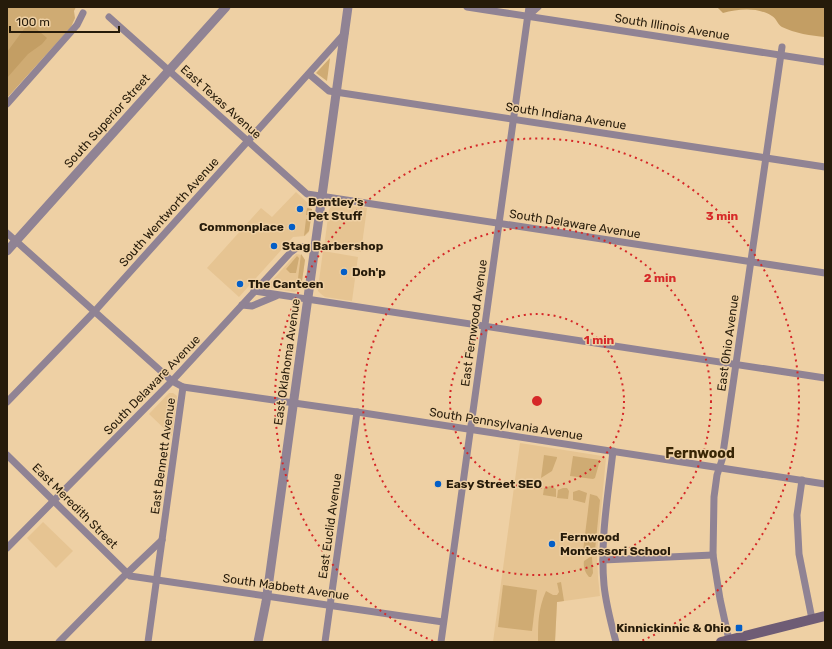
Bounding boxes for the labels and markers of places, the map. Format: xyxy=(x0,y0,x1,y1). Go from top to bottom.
place label: Bentley's Pet Stuff xyxy=(308,195,364,223)
marker: Bentley's Pet Stuff xyxy=(295,204,305,214)
place label: Commonplace xyxy=(199,220,284,234)
marker: Commonplace xyxy=(287,222,297,232)
place label: Stag Barbershop xyxy=(282,239,384,253)
marker: Stag Barbershop xyxy=(269,241,279,251)
place label: Doh'p xyxy=(352,265,386,279)
marker: Doh'p xyxy=(339,267,349,277)
place label: The Canteen xyxy=(248,277,324,291)
marker: The Canteen xyxy=(235,279,245,289)
centre of rings xyxy=(530,394,544,408)
place label: Easy Street SEO xyxy=(446,477,542,491)
marker: Easy Street SEO xyxy=(433,479,443,489)
place label: Fernwood Montessori School xyxy=(560,530,671,558)
marker: Fernwood Montessori School xyxy=(547,539,557,549)
place label: Kinnickinnic & Ohio xyxy=(616,621,731,635)
marker: Kinnickinnic & Ohio xyxy=(734,623,744,633)

